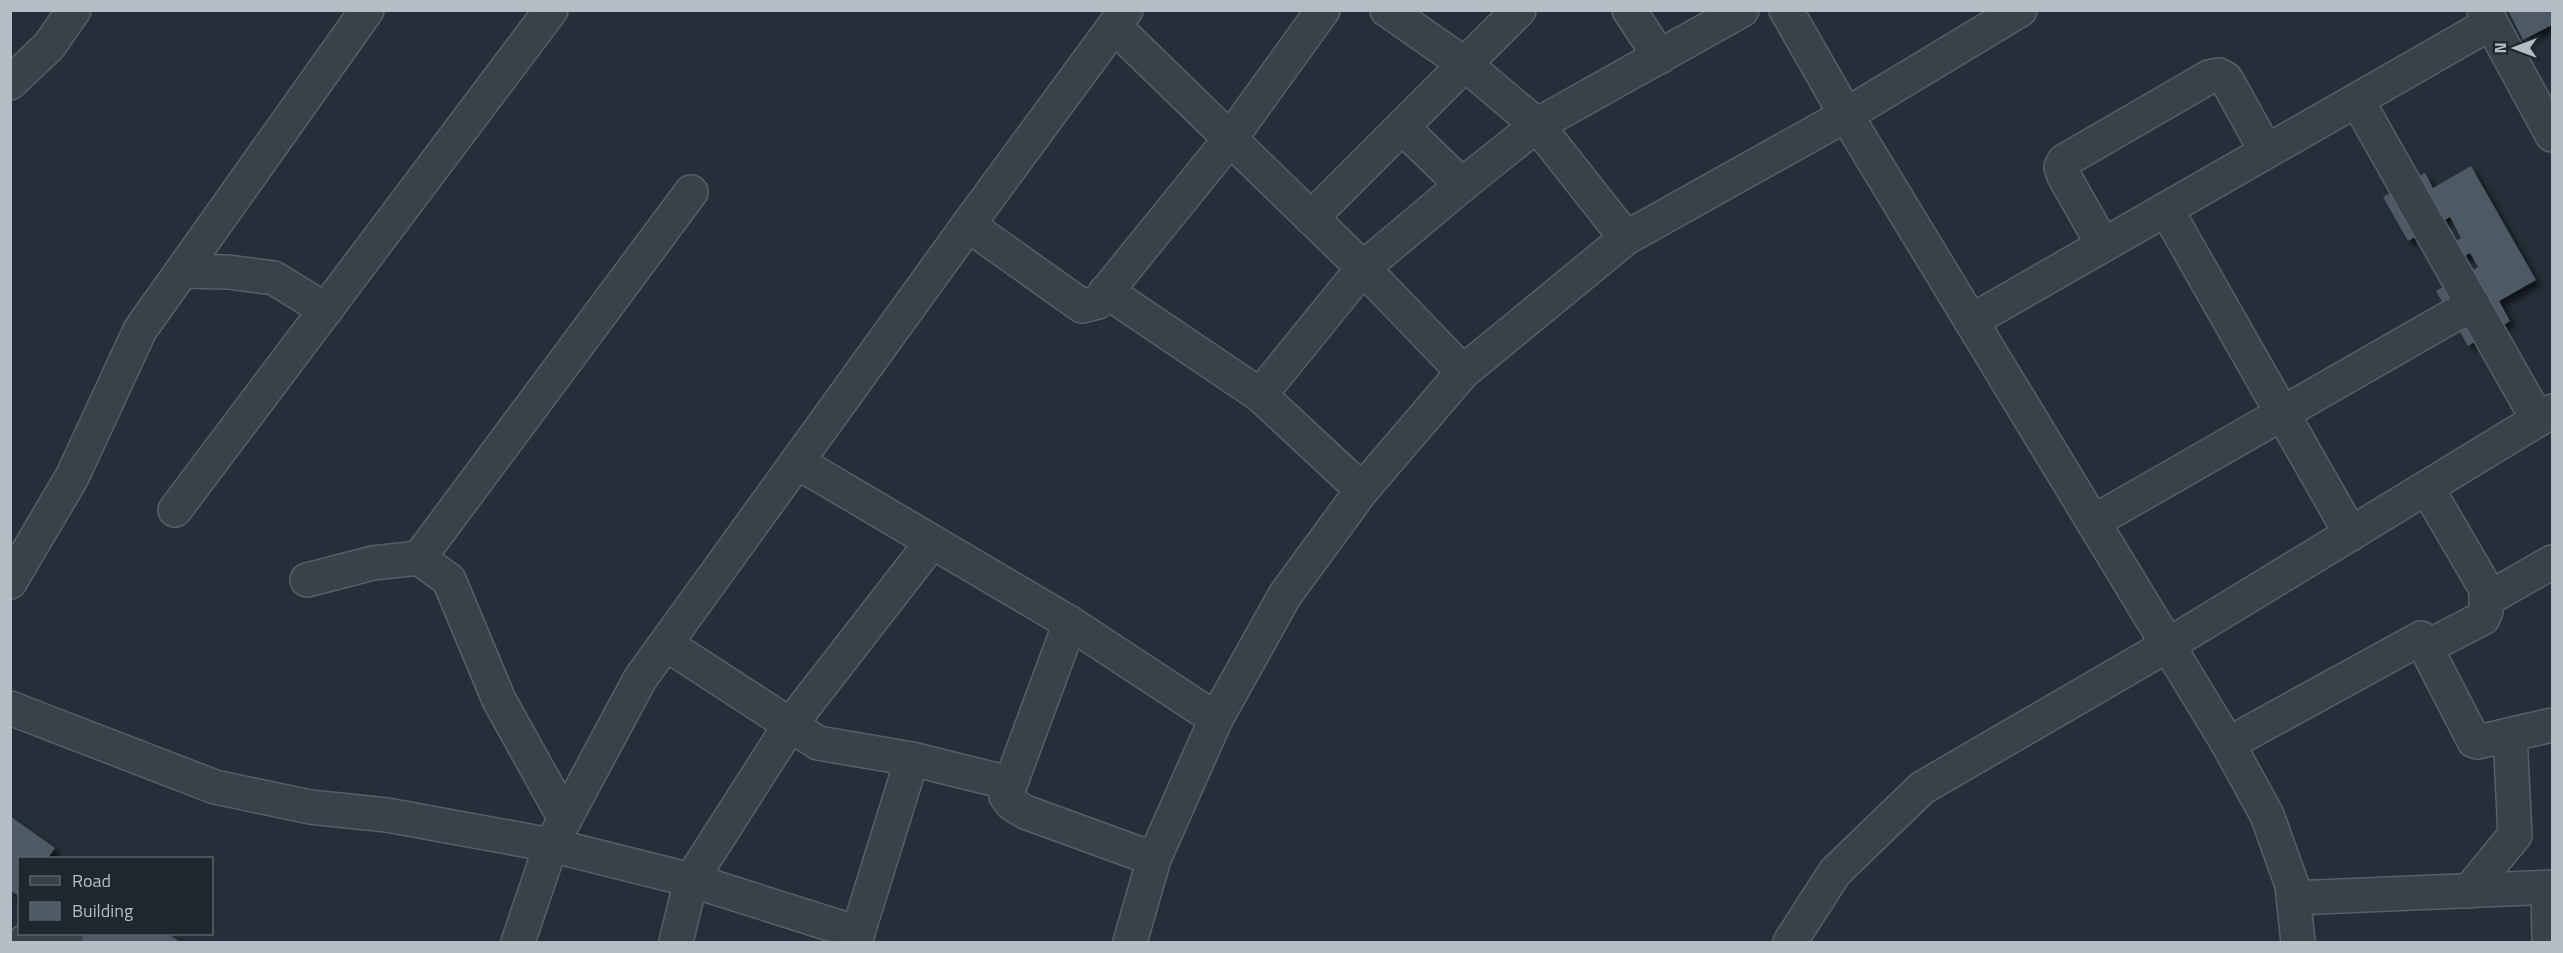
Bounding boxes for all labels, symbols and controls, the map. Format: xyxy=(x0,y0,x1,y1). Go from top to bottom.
north arrow xyxy=(2485,18,2545,78)
text: N xyxy=(2488,42,2512,54)
legend xyxy=(18,857,213,935)
text: Road xyxy=(72,867,111,894)
text: Building xyxy=(72,897,133,924)

